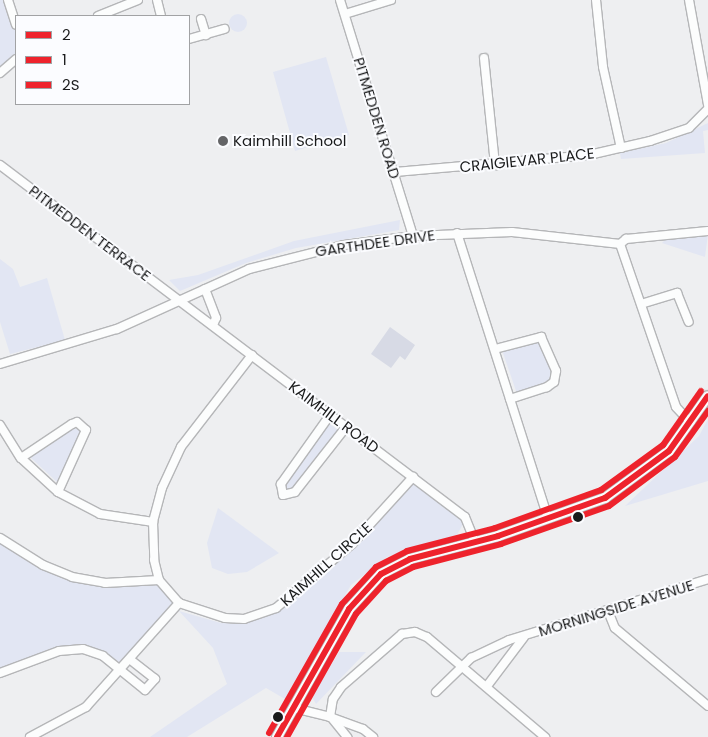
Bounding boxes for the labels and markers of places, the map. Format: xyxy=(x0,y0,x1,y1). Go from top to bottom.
place label: Kaimhill School xyxy=(233,132,346,150)
marker: Kaimhill School xyxy=(217,135,229,147)
unlabelled marker xyxy=(573,512,583,522)
unlabelled marker xyxy=(273,712,283,722)

